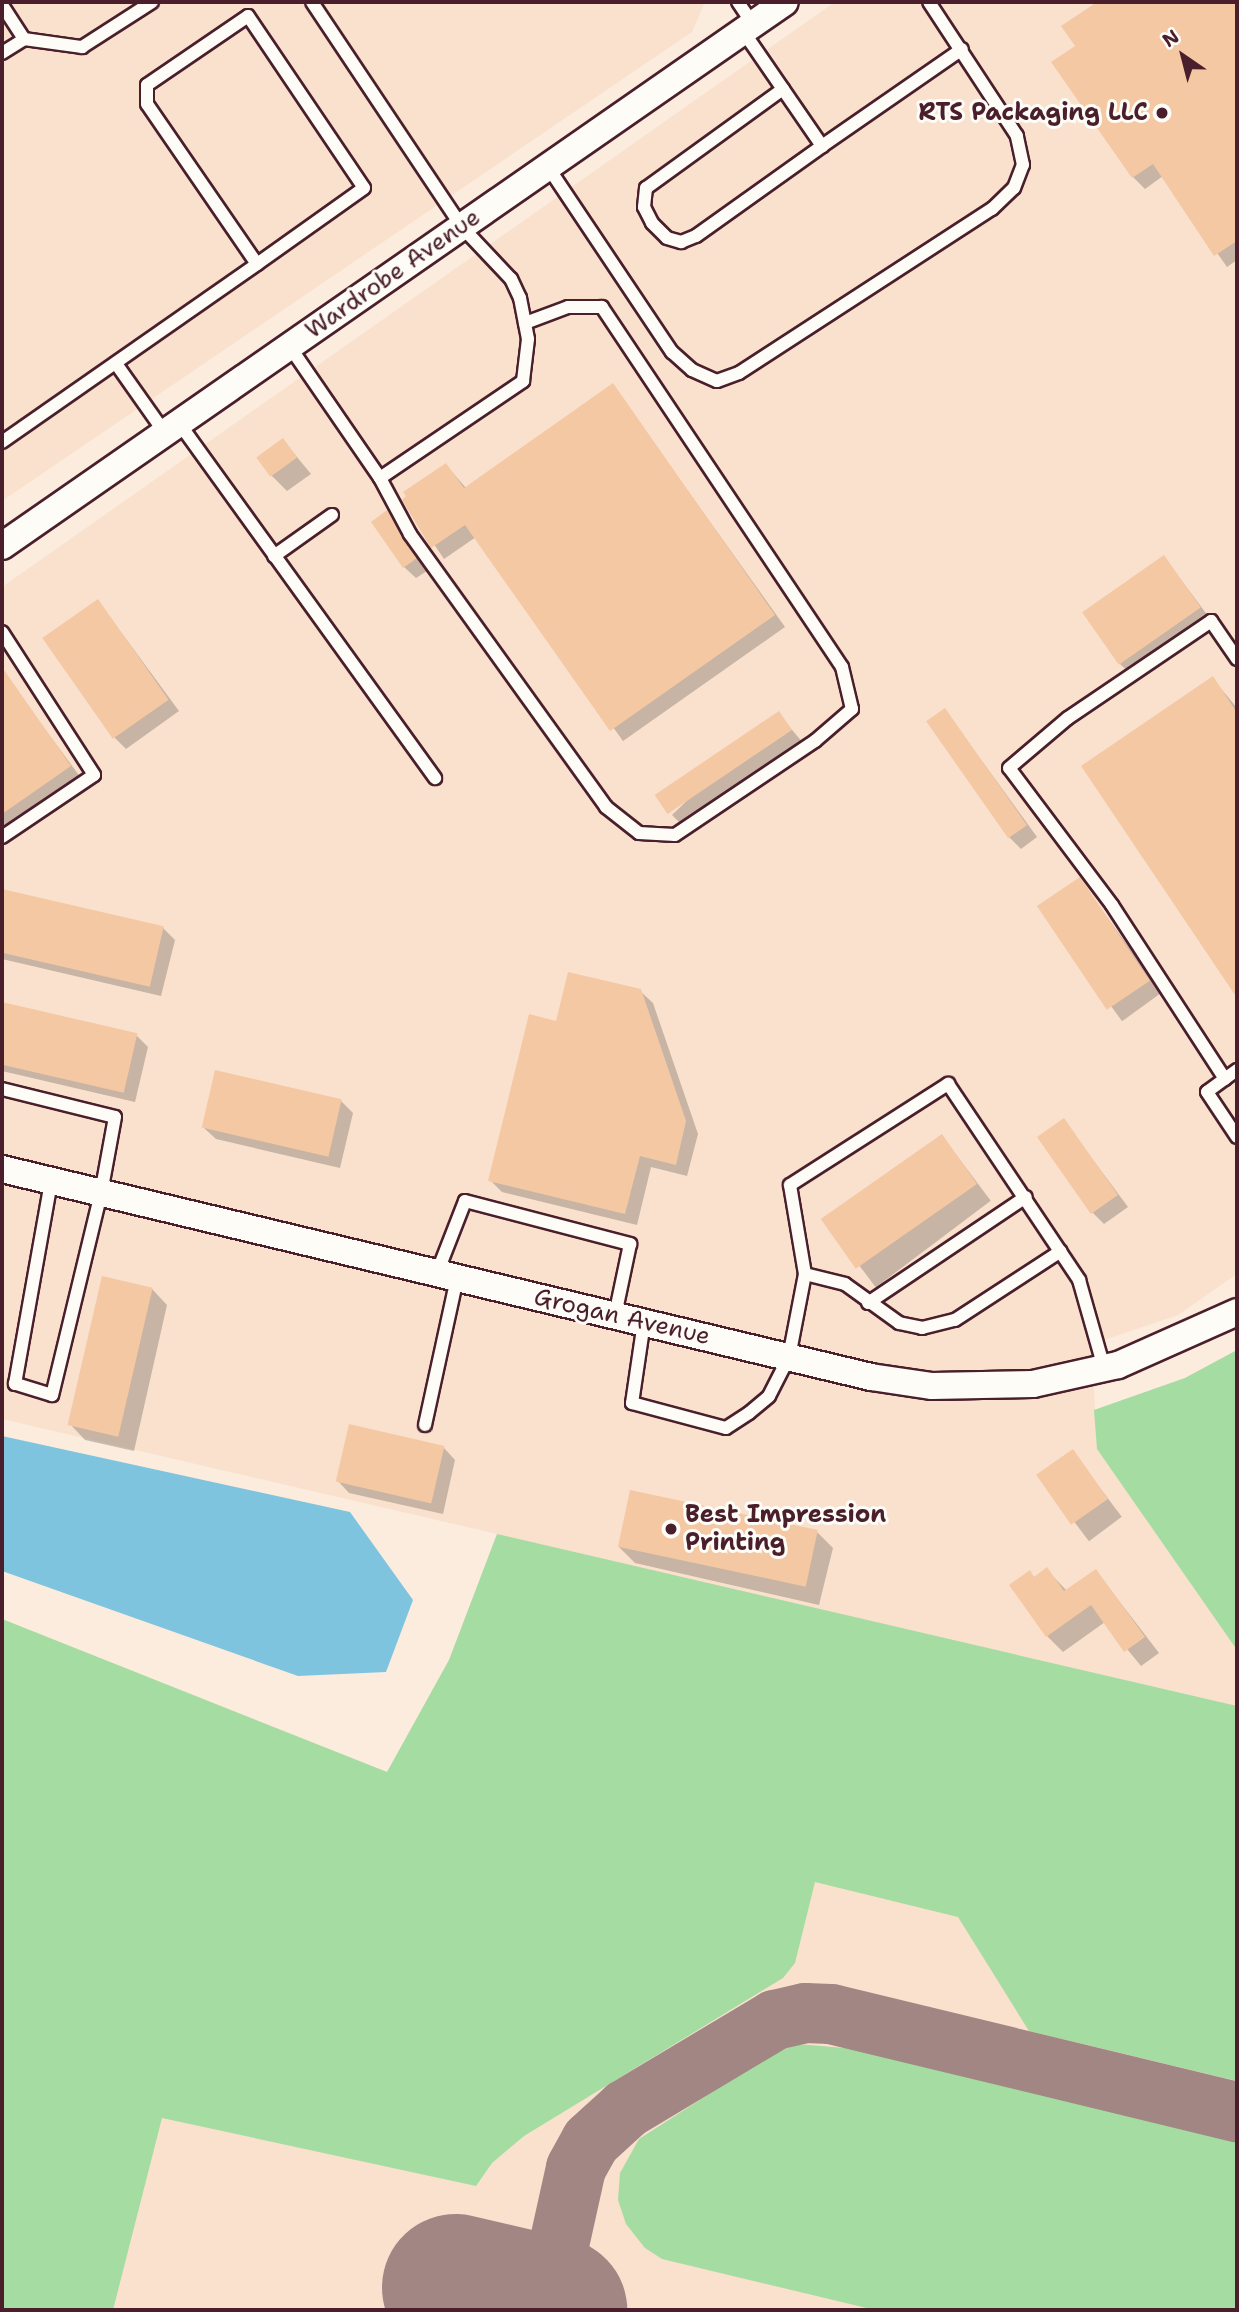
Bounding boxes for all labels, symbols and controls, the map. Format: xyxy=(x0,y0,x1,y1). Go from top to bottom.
north arrow xyxy=(1148,21,1218,91)
text: N xyxy=(1157,24,1184,53)
place label: RTS Packaging LLC xyxy=(918,99,1148,127)
marker: RTS Packaging LLC xyxy=(1154,105,1170,121)
street label: Wardrobe Avenue xyxy=(300,203,486,345)
street label: Grogan Avenue xyxy=(531,1283,713,1351)
place label: Best Impression Printing xyxy=(685,1501,886,1557)
marker: Best Impression Printing xyxy=(663,1521,679,1537)

